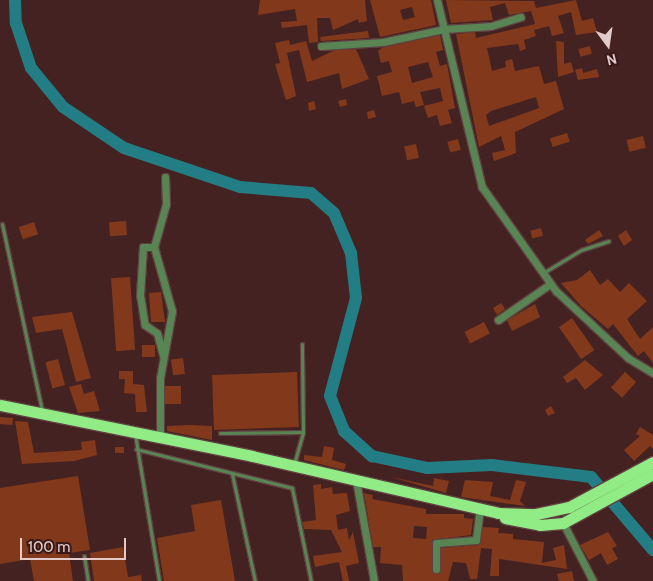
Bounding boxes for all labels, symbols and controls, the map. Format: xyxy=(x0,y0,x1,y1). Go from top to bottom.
north arrow xyxy=(583,20,633,70)
text: N xyxy=(605,50,619,69)
scale bar xyxy=(22,528,129,560)
text: 100 m xyxy=(28,538,70,556)

